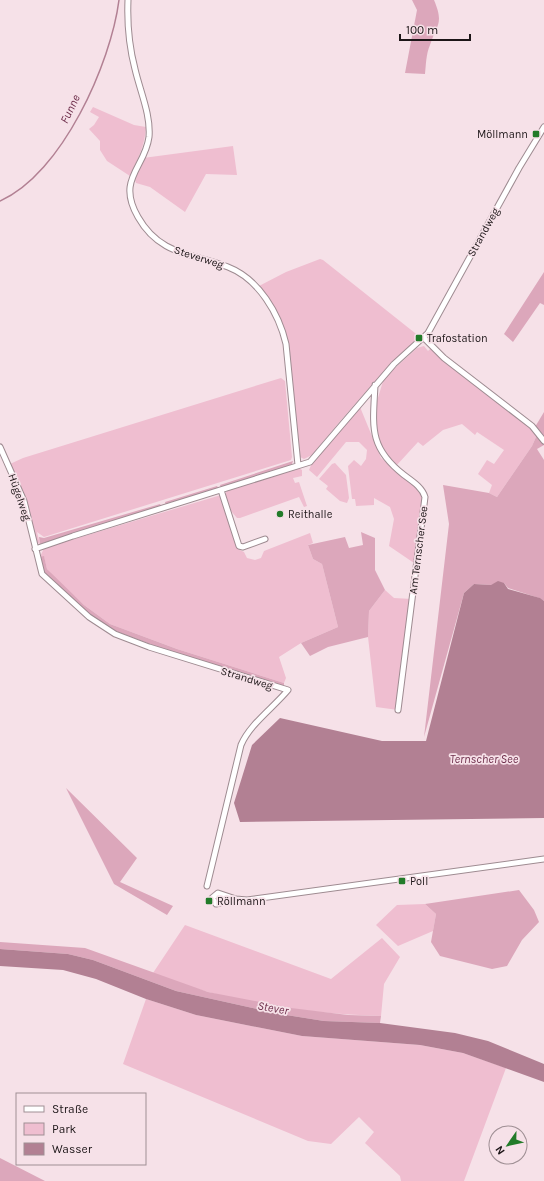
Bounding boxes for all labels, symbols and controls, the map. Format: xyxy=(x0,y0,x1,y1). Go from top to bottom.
scale bar xyxy=(400,16,470,42)
text: 100 m xyxy=(406,23,438,37)
water label: Funne xyxy=(57,92,83,126)
place label: Möllmann xyxy=(477,128,528,141)
marker: Möllmann xyxy=(531,129,541,139)
street label: Strandweg xyxy=(465,205,503,259)
street label: Steverweg xyxy=(172,243,226,272)
place label: Trafostation xyxy=(427,332,488,345)
marker: Trafostation xyxy=(414,333,424,343)
street label: Hügelweg xyxy=(5,472,34,523)
street label: Am Ternscher See xyxy=(407,505,430,595)
place label: Reithalle xyxy=(288,508,333,521)
marker: Reithalle xyxy=(275,509,285,519)
street label: Strandweg xyxy=(219,664,275,693)
water label: Ternscher See xyxy=(450,752,519,766)
place label: Poll xyxy=(410,875,428,888)
marker: Poll xyxy=(397,876,407,886)
place label: Röllmann xyxy=(217,895,266,908)
marker: Röllmann xyxy=(204,896,214,906)
water label: Stever xyxy=(256,998,290,1018)
legend xyxy=(16,1093,146,1165)
text: Straße xyxy=(52,1102,88,1116)
text: Park xyxy=(52,1122,77,1136)
north arrow xyxy=(488,1125,528,1165)
text: Wasser xyxy=(52,1142,93,1156)
text: N xyxy=(493,1143,508,1157)

